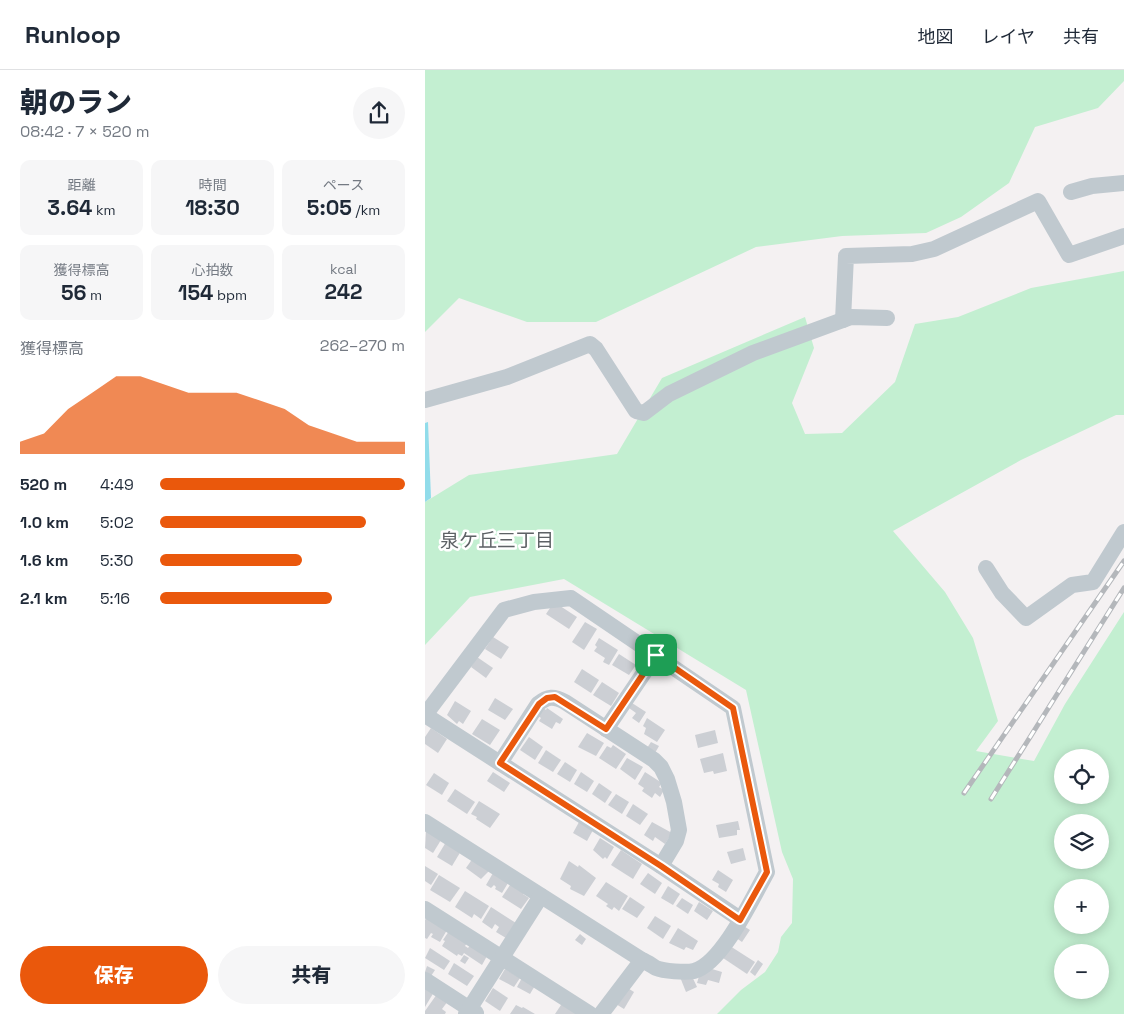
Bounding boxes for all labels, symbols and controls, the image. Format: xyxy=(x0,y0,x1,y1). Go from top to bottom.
text: Runloop xyxy=(25,19,121,50)
text: 地図 xyxy=(918,25,954,48)
text: レイヤ xyxy=(982,25,1035,48)
text: 共有 xyxy=(1063,25,1099,48)
text: 朝のラン xyxy=(20,84,132,120)
button: share xyxy=(353,87,405,139)
text: 08:42 · 7 × 520 m xyxy=(20,121,150,142)
text: 距離 xyxy=(68,176,96,194)
text: 時間 xyxy=(199,176,227,194)
text: ペース xyxy=(323,176,364,194)
text: 3.64 xyxy=(47,194,92,221)
text: 18:30 xyxy=(185,194,240,221)
text: 5:05 xyxy=(307,194,352,221)
text: km xyxy=(92,201,116,219)
text: /km xyxy=(352,201,380,219)
text: kcal xyxy=(330,260,357,278)
text: 獲得標高 xyxy=(54,261,110,279)
text: 心拍数 xyxy=(192,261,234,279)
text: 242 xyxy=(325,278,362,305)
text: 56 xyxy=(61,279,86,306)
text: 154 xyxy=(178,279,213,306)
text: m xyxy=(86,286,102,304)
text: bpm xyxy=(213,286,247,304)
text: 262–270 m xyxy=(320,335,405,356)
text: 獲得標高 xyxy=(20,338,84,359)
text: 520 m xyxy=(20,474,67,495)
text: 4:49 xyxy=(100,474,134,495)
text: 1.0 km xyxy=(20,512,69,533)
text: 5:02 xyxy=(100,512,134,533)
district label: 泉ケ丘三丁目 xyxy=(440,528,554,553)
text: 1.6 km xyxy=(20,550,68,571)
text: 5:30 xyxy=(100,550,134,571)
text: 2.1 km xyxy=(20,588,67,609)
text: 5:16 xyxy=(100,588,130,609)
pin xyxy=(635,634,677,676)
icon: arrive xyxy=(642,641,670,669)
map controls xyxy=(1054,749,1109,999)
button: locate xyxy=(1054,749,1109,804)
button: layers xyxy=(1054,814,1109,869)
button: + xyxy=(1054,879,1109,934)
button: − xyxy=(1054,944,1109,999)
button: 保存 xyxy=(20,946,208,1004)
button: 共有 xyxy=(218,946,405,1004)

